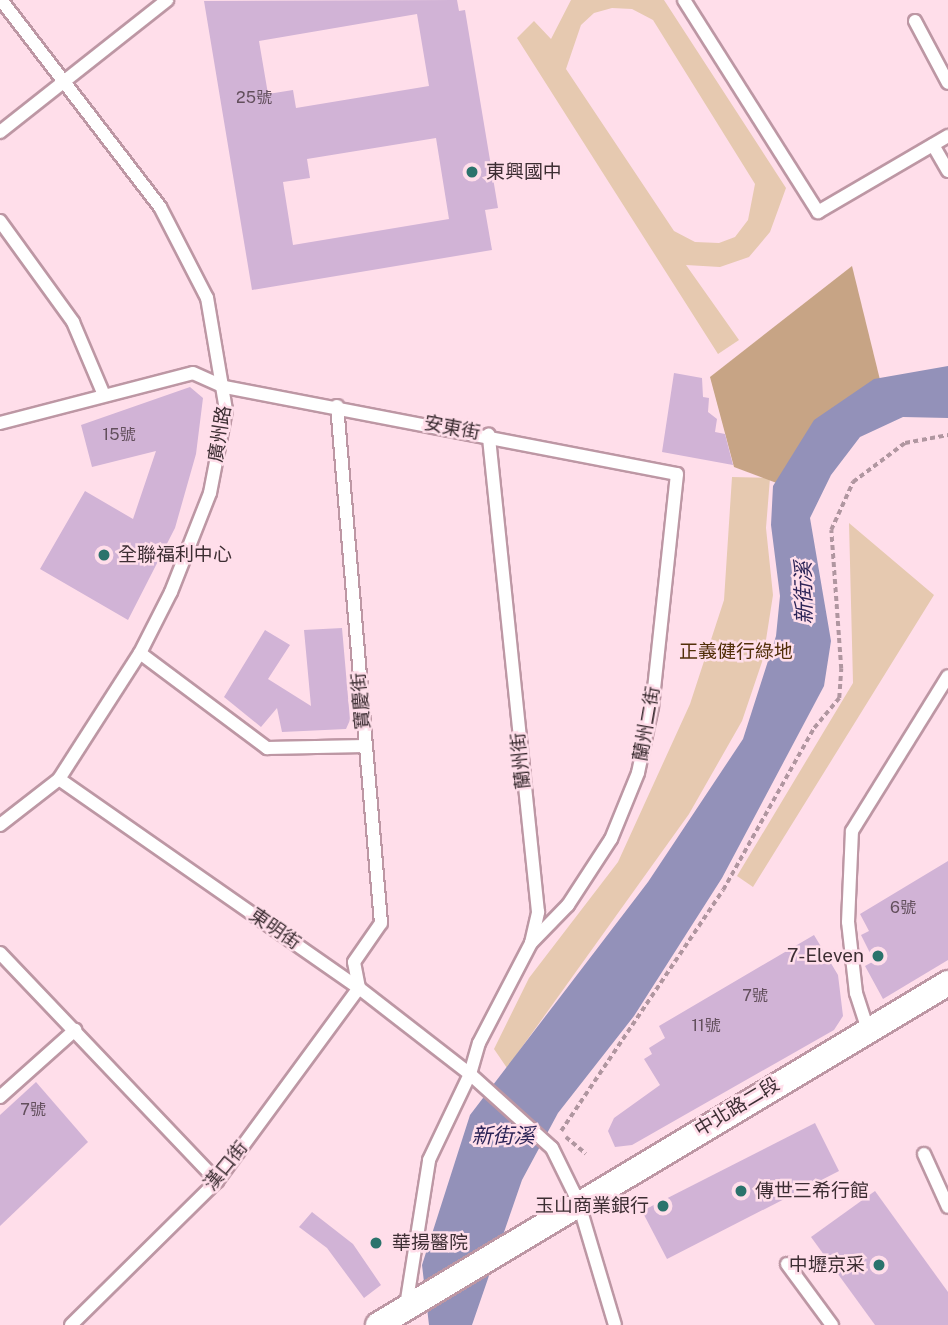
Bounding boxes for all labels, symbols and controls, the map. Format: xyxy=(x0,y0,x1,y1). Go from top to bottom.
house number: 25號 xyxy=(236,88,272,108)
place label: 東興國中 xyxy=(486,161,562,183)
marker: 東興國中 xyxy=(464,164,480,180)
street label: 廣州路 xyxy=(204,404,236,464)
street label: 安東街 xyxy=(422,411,482,445)
house number: 15號 xyxy=(103,425,135,445)
place label: 全聯福利中心 xyxy=(118,544,232,566)
marker: 全聯福利中心 xyxy=(96,547,112,563)
water label: 新街溪 xyxy=(791,561,817,625)
park label: 正義健行綠地 xyxy=(679,641,793,663)
street label: 寶慶街 xyxy=(347,672,375,730)
street label: 蘭州二街 xyxy=(629,685,665,763)
street label: 蘭州街 xyxy=(507,731,535,791)
house number: 6號 xyxy=(890,898,916,918)
street label: 東明街 xyxy=(245,903,305,955)
place label: 7-Eleven xyxy=(787,945,864,967)
marker: 7-Eleven xyxy=(870,948,886,964)
house number: 7號 xyxy=(742,986,768,1006)
house number: 11號 xyxy=(691,1016,721,1036)
street label: 中北路二段 xyxy=(690,1073,784,1141)
house number: 7號 xyxy=(20,1100,46,1120)
water label: 新街溪 xyxy=(472,1123,534,1149)
street label: 漢口街 xyxy=(199,1137,253,1195)
place label: 傳世三希行館 xyxy=(755,1180,869,1202)
marker: 傳世三希行館 xyxy=(733,1183,749,1199)
place label: 玉山商業銀行 xyxy=(535,1195,649,1217)
marker: 玉山商業銀行 xyxy=(655,1198,671,1214)
place label: 華揚醫院 xyxy=(392,1232,468,1254)
marker: 華揚醫院 xyxy=(366,1233,386,1253)
place label: 中壢京采 xyxy=(789,1254,865,1276)
marker: 中壢京采 xyxy=(871,1257,887,1273)

